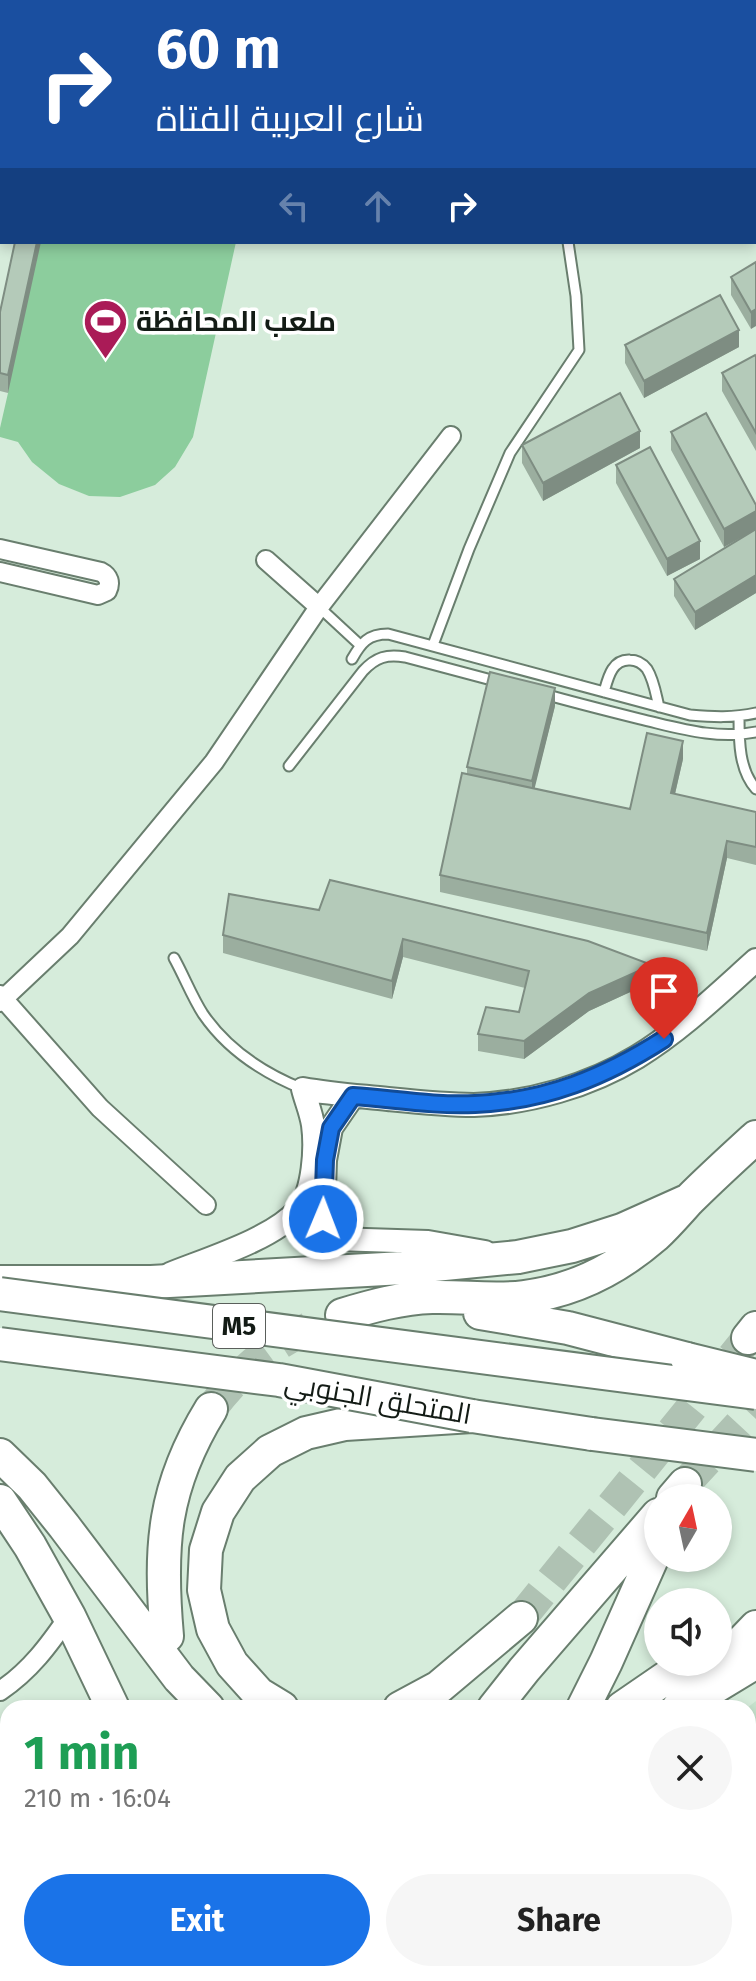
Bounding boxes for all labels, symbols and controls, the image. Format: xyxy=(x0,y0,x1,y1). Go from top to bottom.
text: 60 m xyxy=(156,16,281,83)
icon: right xyxy=(24,32,128,136)
text: شارع العربية الفتاة xyxy=(156,97,424,141)
icon: left xyxy=(272,184,316,228)
icon: ahead xyxy=(356,184,400,228)
icon: right xyxy=(440,184,484,228)
sports icon: ملعب المحافظة xyxy=(81,297,129,360)
place label: ملعب المحافظة xyxy=(136,305,336,338)
pin xyxy=(630,957,698,1039)
icon: arrive xyxy=(642,969,686,1013)
position arrow xyxy=(281,1177,365,1261)
road number: M5 xyxy=(213,1304,265,1348)
street label: المتحلق الجنوبي xyxy=(281,1366,474,1436)
north arrow xyxy=(644,1484,732,1572)
map controls xyxy=(644,1484,732,1676)
button: sound xyxy=(644,1588,732,1676)
text: 1 min xyxy=(24,1724,139,1782)
button: close xyxy=(648,1726,732,1810)
text: 210 m · 16:04 xyxy=(24,1783,171,1814)
button: Exit xyxy=(24,1874,370,1966)
button: Share xyxy=(386,1874,732,1966)

